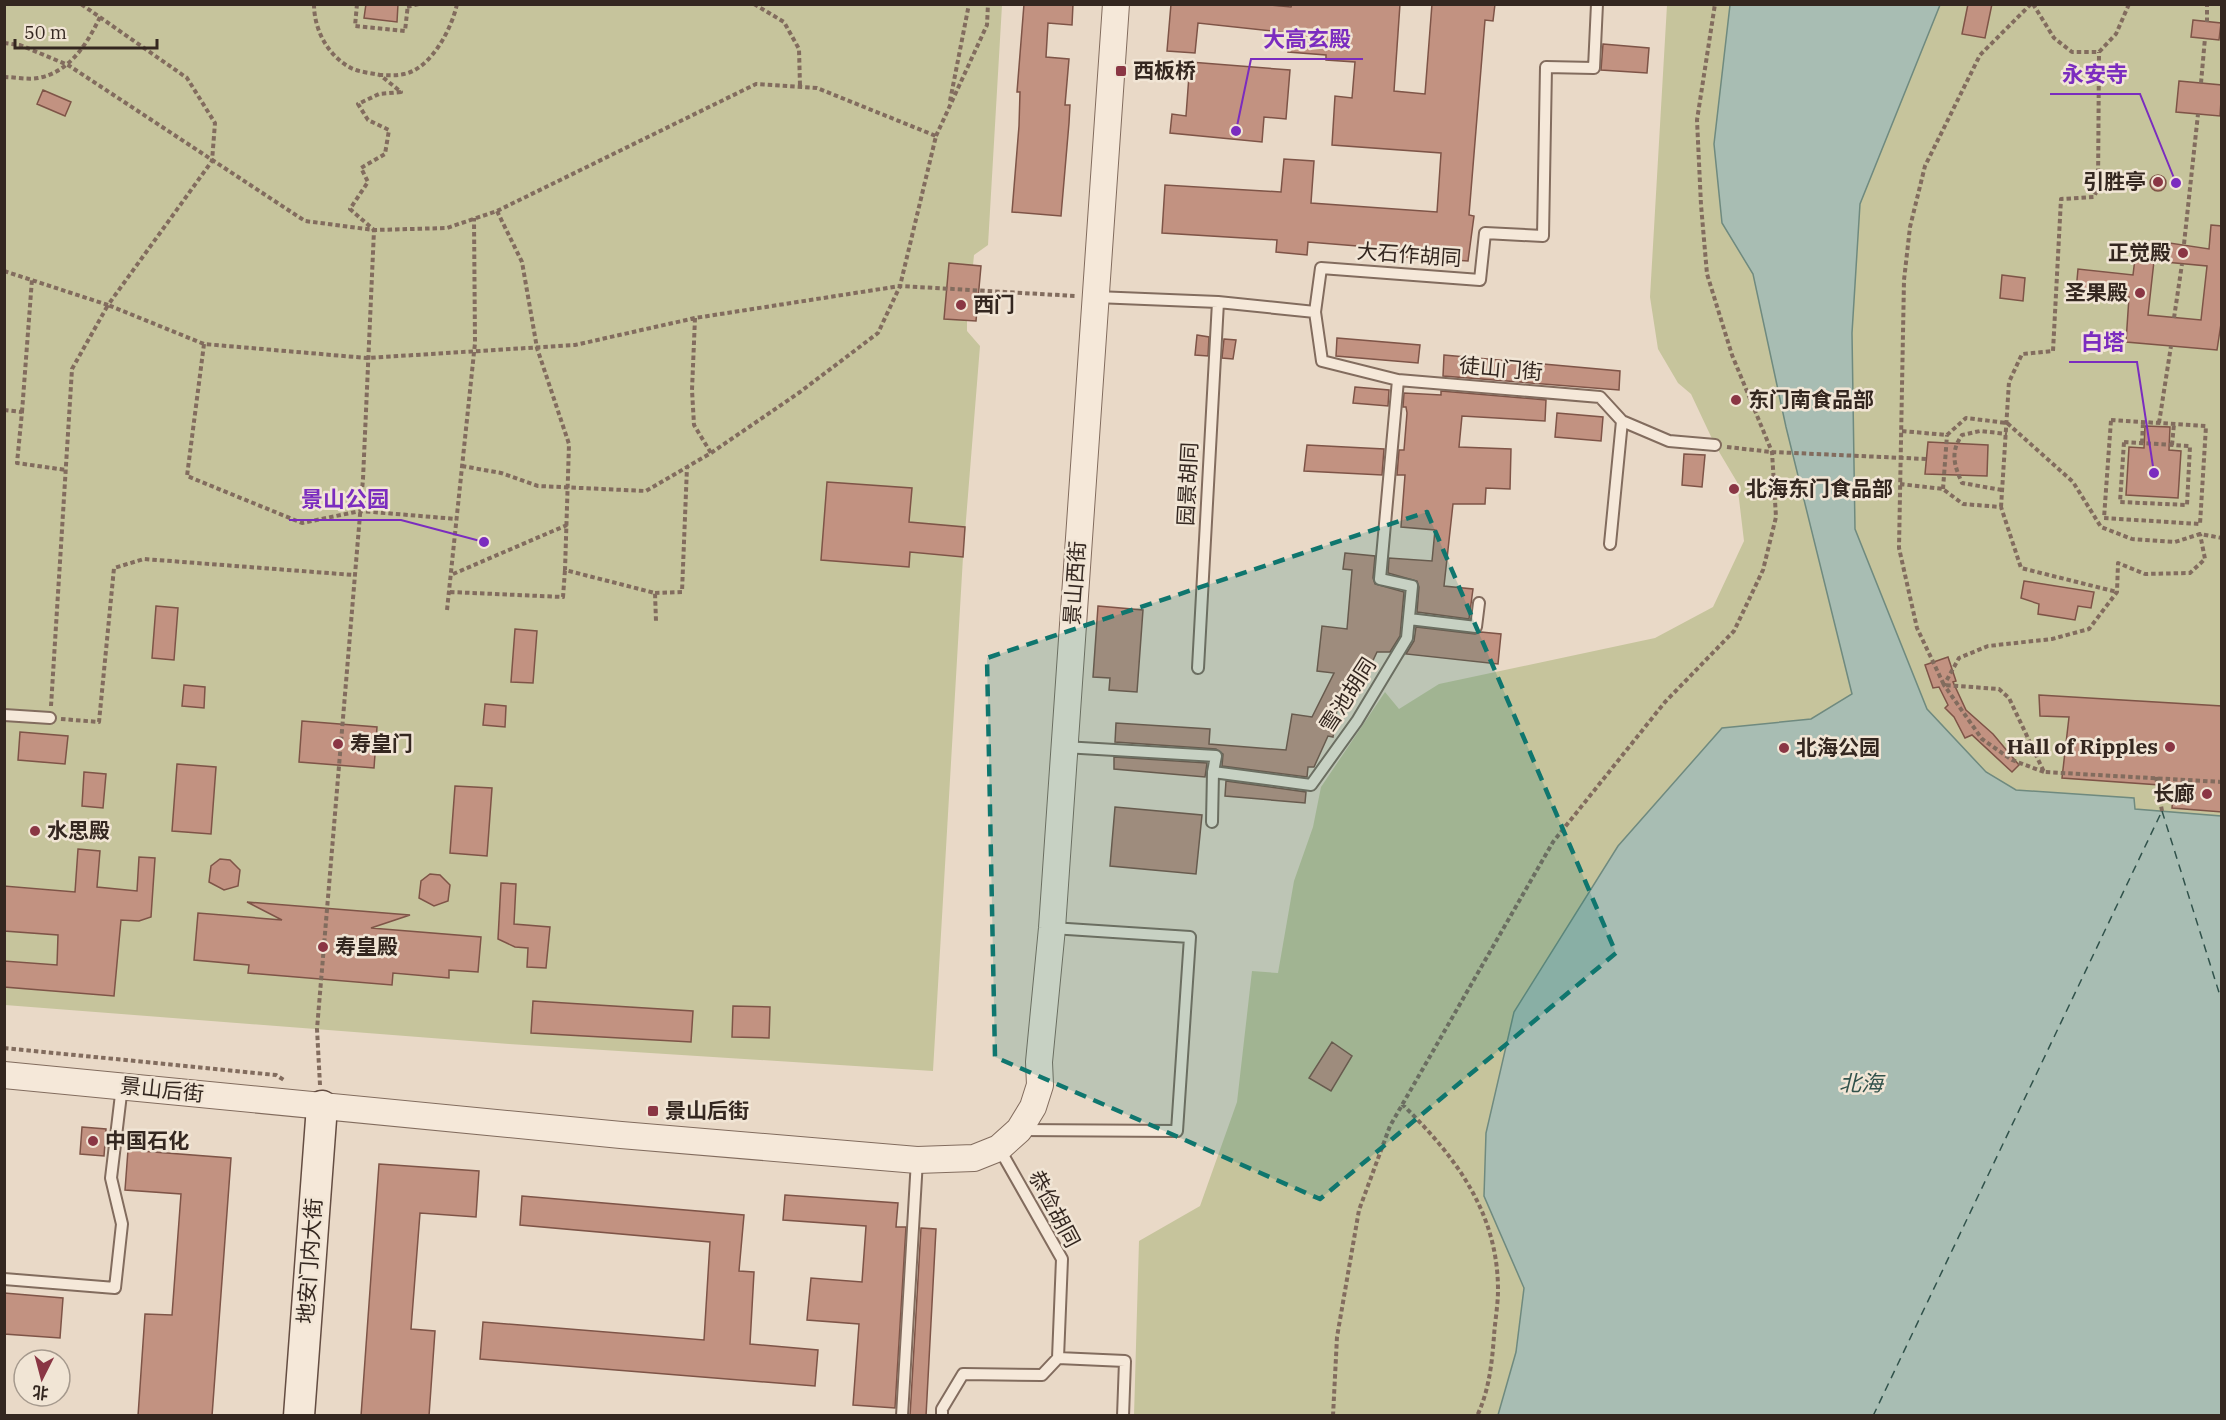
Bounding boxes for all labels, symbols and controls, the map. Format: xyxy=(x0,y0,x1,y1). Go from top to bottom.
scale bar xyxy=(15,12,158,50)
callout: 大高玄殿 xyxy=(1251,19,1363,59)
text: 50 m xyxy=(24,21,67,44)
text: 大高玄殿 xyxy=(1263,24,1351,53)
callout: 永安寺 xyxy=(2050,54,2140,94)
place label: 西板桥 xyxy=(1133,56,1196,84)
text: 永安寺 xyxy=(2062,59,2128,88)
marker: 西板桥 xyxy=(1114,64,1128,78)
place label: 引胜亭 xyxy=(2083,167,2146,195)
marker: 引胜亭 xyxy=(2151,175,2165,189)
street label: 大石作胡同 xyxy=(1356,236,1462,272)
place label: 正觉殿 xyxy=(2108,238,2171,266)
marker: 正觉殿 xyxy=(2176,246,2190,260)
place label: 圣果殿 xyxy=(2065,278,2128,306)
marker: 圣果殿 xyxy=(2133,286,2147,300)
place label: 西门 xyxy=(973,290,1015,318)
marker: 西门 xyxy=(954,298,968,312)
callout: 白塔 xyxy=(2069,322,2137,362)
text: 白塔 xyxy=(2081,327,2125,356)
street label: 徒山门街 xyxy=(1458,350,1544,386)
place label: 东门南食品部 xyxy=(1748,385,1874,413)
marker: 东门南食品部 xyxy=(1729,393,1743,407)
street label: 园景胡同 xyxy=(1171,441,1203,527)
place label: 北海东门食品部 xyxy=(1746,474,1893,502)
callout: 景山公园 xyxy=(289,480,401,520)
marker: 北海东门食品部 xyxy=(1727,482,1741,496)
text: 景山公园 xyxy=(301,484,389,513)
street label: 景山西街 xyxy=(1057,540,1091,626)
street label: 雪池胡同 xyxy=(1313,652,1382,737)
place label: 寿皇门 xyxy=(350,729,413,757)
place label: Hall of Ripples xyxy=(2007,732,2158,760)
place label: 北海公园 xyxy=(1796,733,1880,761)
marker: 寿皇门 xyxy=(331,737,345,751)
marker: Hall of Ripples xyxy=(2163,740,2177,754)
marker: 北海公园 xyxy=(1777,741,1791,755)
place label: 长廊 xyxy=(2153,779,2195,807)
marker: 长廊 xyxy=(2200,787,2214,801)
place label: 水思殿 xyxy=(47,816,110,844)
marker: 水思殿 xyxy=(28,824,42,838)
place label: 寿皇殿 xyxy=(335,932,398,960)
marker: 寿皇殿 xyxy=(316,940,330,954)
water label: 北海 xyxy=(1839,1068,1886,1097)
street label: 景山后街 xyxy=(119,1071,205,1107)
place label: 景山后街 xyxy=(665,1096,749,1124)
marker: 景山后街 xyxy=(646,1104,660,1118)
place label: 中国石化 xyxy=(105,1126,189,1154)
marker: 中国石化 xyxy=(86,1134,100,1148)
street label: 恭俭胡同 xyxy=(1023,1165,1087,1252)
street label: 地安门内大街 xyxy=(291,1197,327,1325)
north arrow xyxy=(12,1348,72,1408)
text: 北 xyxy=(31,1382,49,1404)

